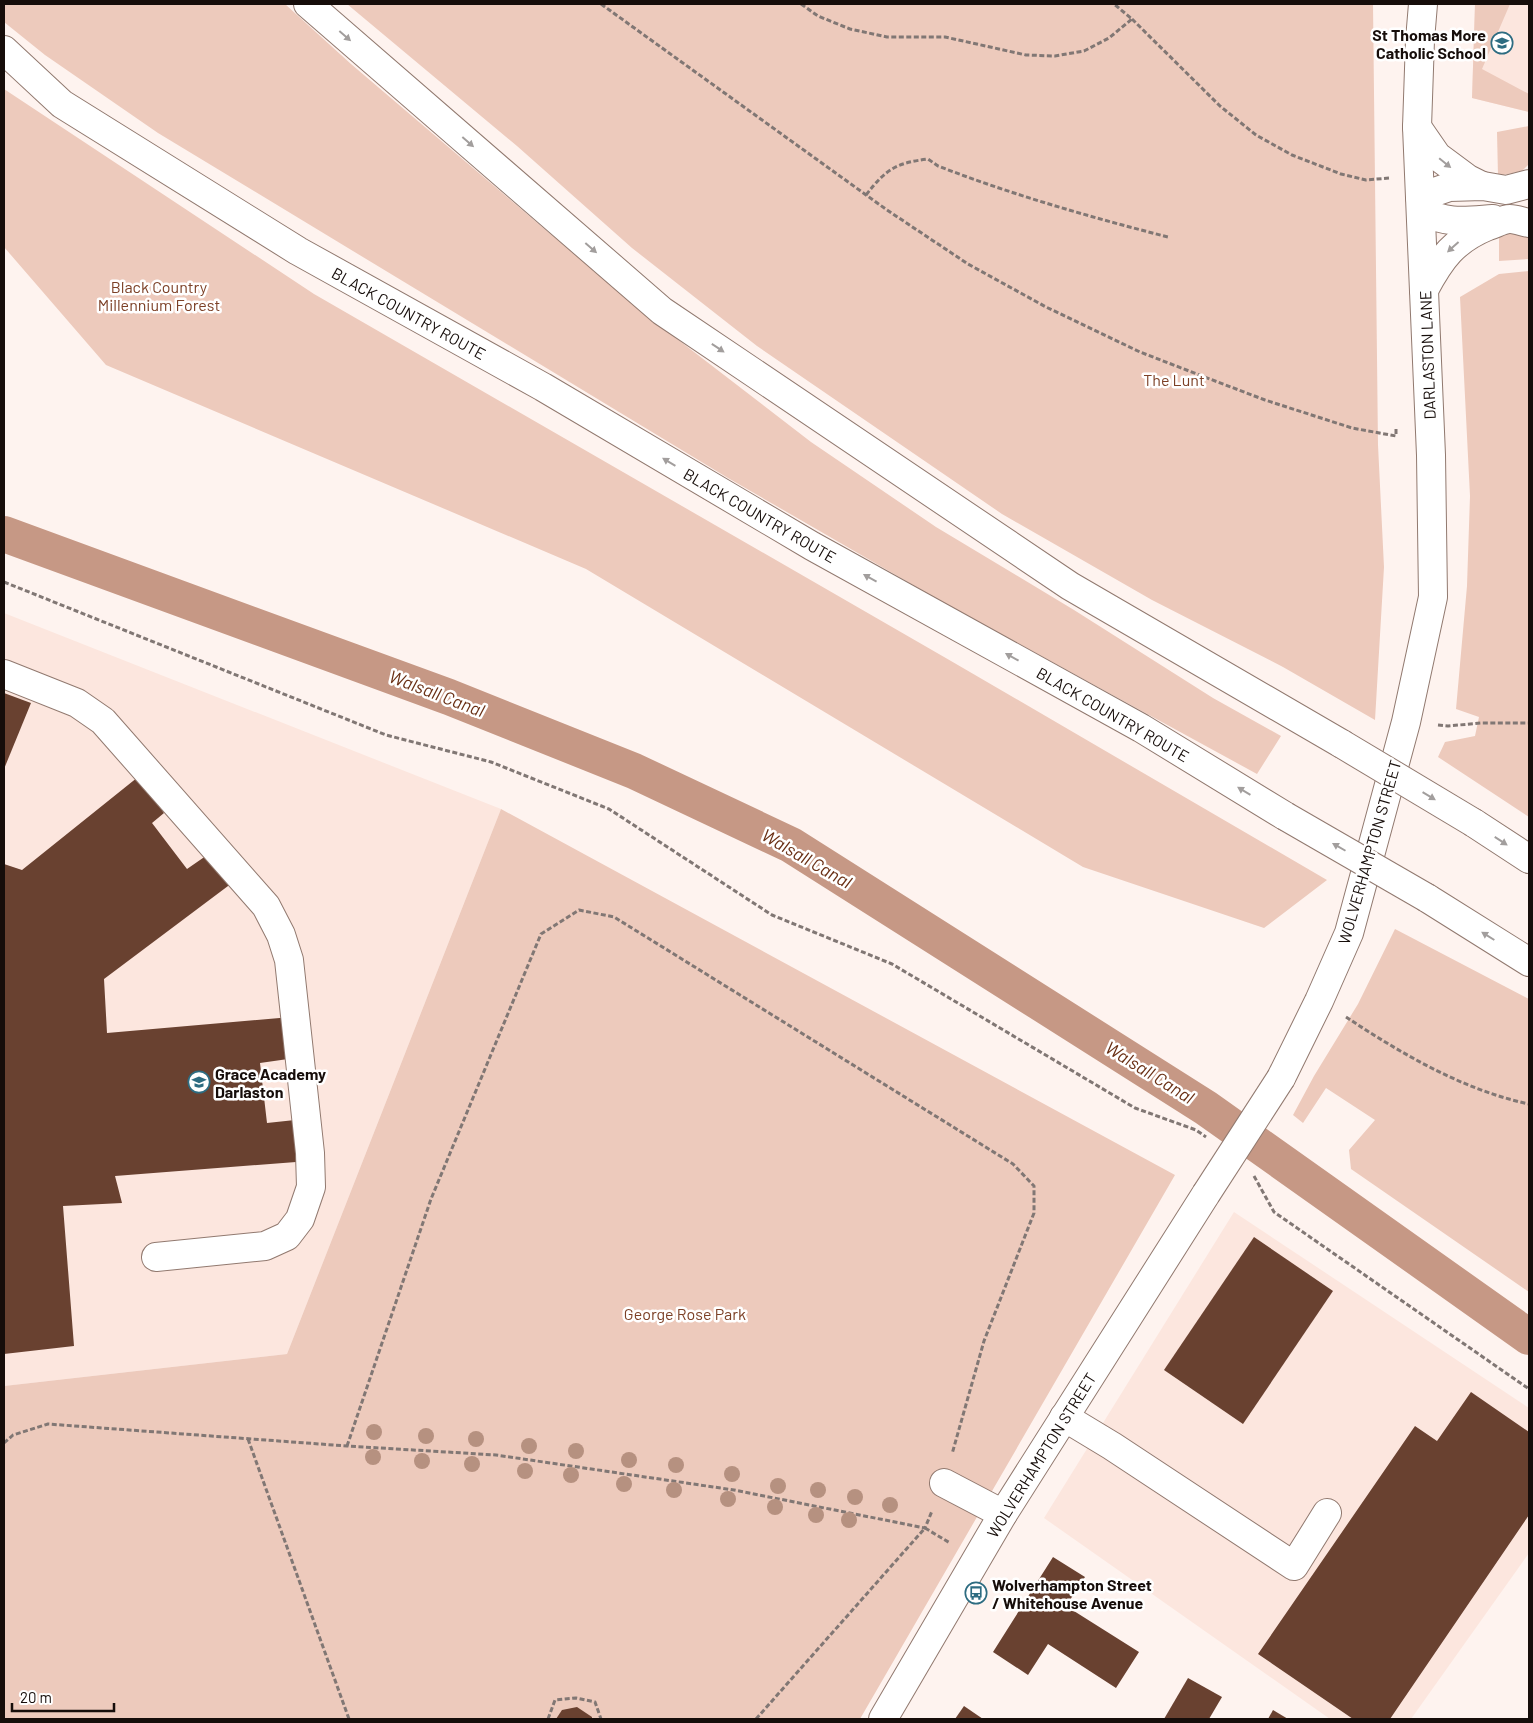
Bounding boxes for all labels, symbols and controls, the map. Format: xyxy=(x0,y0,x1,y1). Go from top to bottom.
place label: St Thomas More Catholic School xyxy=(1372,25,1486,62)
one-way arrow xyxy=(338,30,351,41)
school or university icon: St Thomas More Catholic School xyxy=(1490,31,1514,55)
one-way arrow xyxy=(461,136,473,148)
one-way arrow xyxy=(1438,157,1451,168)
one-way arrow xyxy=(1448,241,1460,253)
one-way arrow xyxy=(584,243,597,254)
street label: BLACK COUNTRY ROUTE xyxy=(329,263,489,363)
park label: Black Country Millennium Forest xyxy=(98,277,220,314)
street label: DARLASTON LANE xyxy=(1415,290,1439,420)
one-way arrow xyxy=(712,344,725,353)
park label: The Lunt xyxy=(1143,370,1205,389)
one-way arrow xyxy=(662,457,676,466)
street label: BLACK COUNTRY ROUTE xyxy=(680,464,840,566)
one-way arrow xyxy=(863,574,877,583)
one-way arrow xyxy=(1005,653,1020,661)
street label: BLACK COUNTRY ROUTE xyxy=(1033,663,1193,765)
water label: Walsall Canal xyxy=(386,665,488,721)
street label: WOLVERHAMPTON STREET xyxy=(1334,758,1404,946)
one-way arrow xyxy=(1237,786,1250,795)
one-way arrow xyxy=(1422,791,1435,800)
water label: Walsall Canal xyxy=(758,823,856,893)
one-way arrow xyxy=(1495,836,1508,846)
one-way arrow xyxy=(1333,843,1346,852)
one-way arrow xyxy=(1481,931,1494,940)
water label: Walsall Canal xyxy=(1102,1036,1198,1108)
place label: Grace Academy Darlaston xyxy=(215,1064,326,1101)
school or university icon: Grace Academy Darlaston xyxy=(187,1070,211,1094)
park label: George Rose Park xyxy=(624,1304,746,1323)
street label: WOLVERHAMPTON STREET xyxy=(982,1369,1100,1541)
place label: Wolverhampton Street / Whitehouse Avenue xyxy=(992,1575,1152,1612)
bus stop icon: Wolverhampton Street / Whitehouse Avenue xyxy=(964,1581,988,1605)
scale bar xyxy=(12,1680,115,1712)
text: 20 m xyxy=(20,1688,52,1706)

